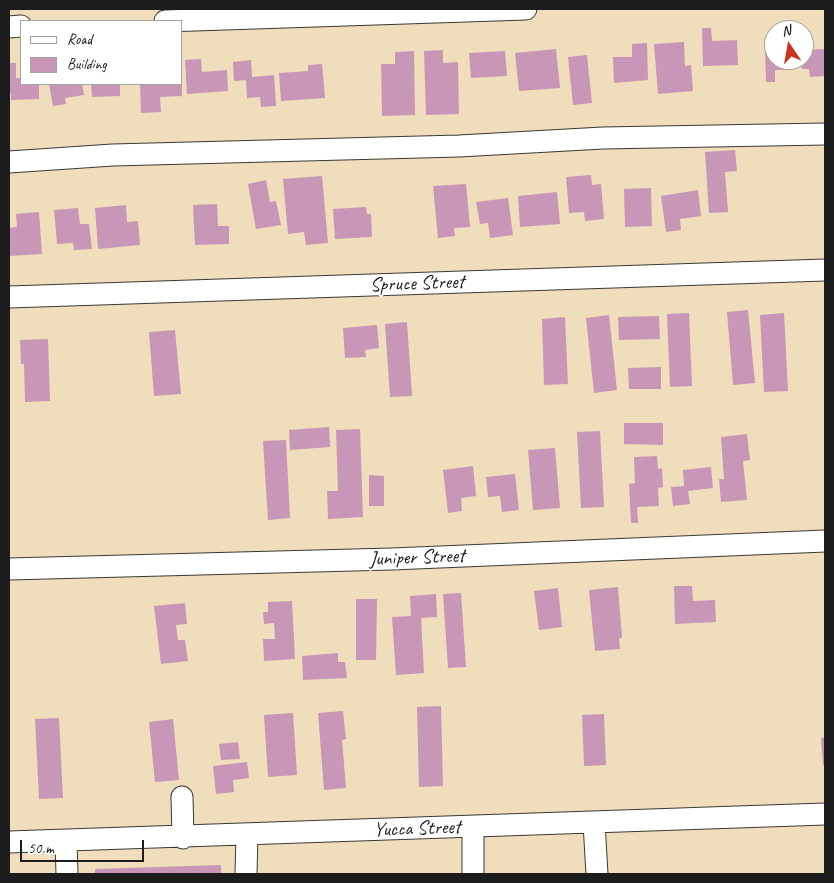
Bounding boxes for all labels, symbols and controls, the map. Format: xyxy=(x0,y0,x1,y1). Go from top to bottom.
legend xyxy=(20,20,182,85)
north arrow xyxy=(764,20,814,70)
text: N xyxy=(780,22,792,40)
text: Road xyxy=(67,30,92,49)
text: Building xyxy=(67,55,106,74)
street label: Spruce Street xyxy=(369,270,465,298)
street label: Juniper Street xyxy=(369,544,465,572)
street label: Yucca Street xyxy=(373,815,461,843)
scale bar xyxy=(22,830,146,862)
text: 50 m xyxy=(28,839,54,858)

